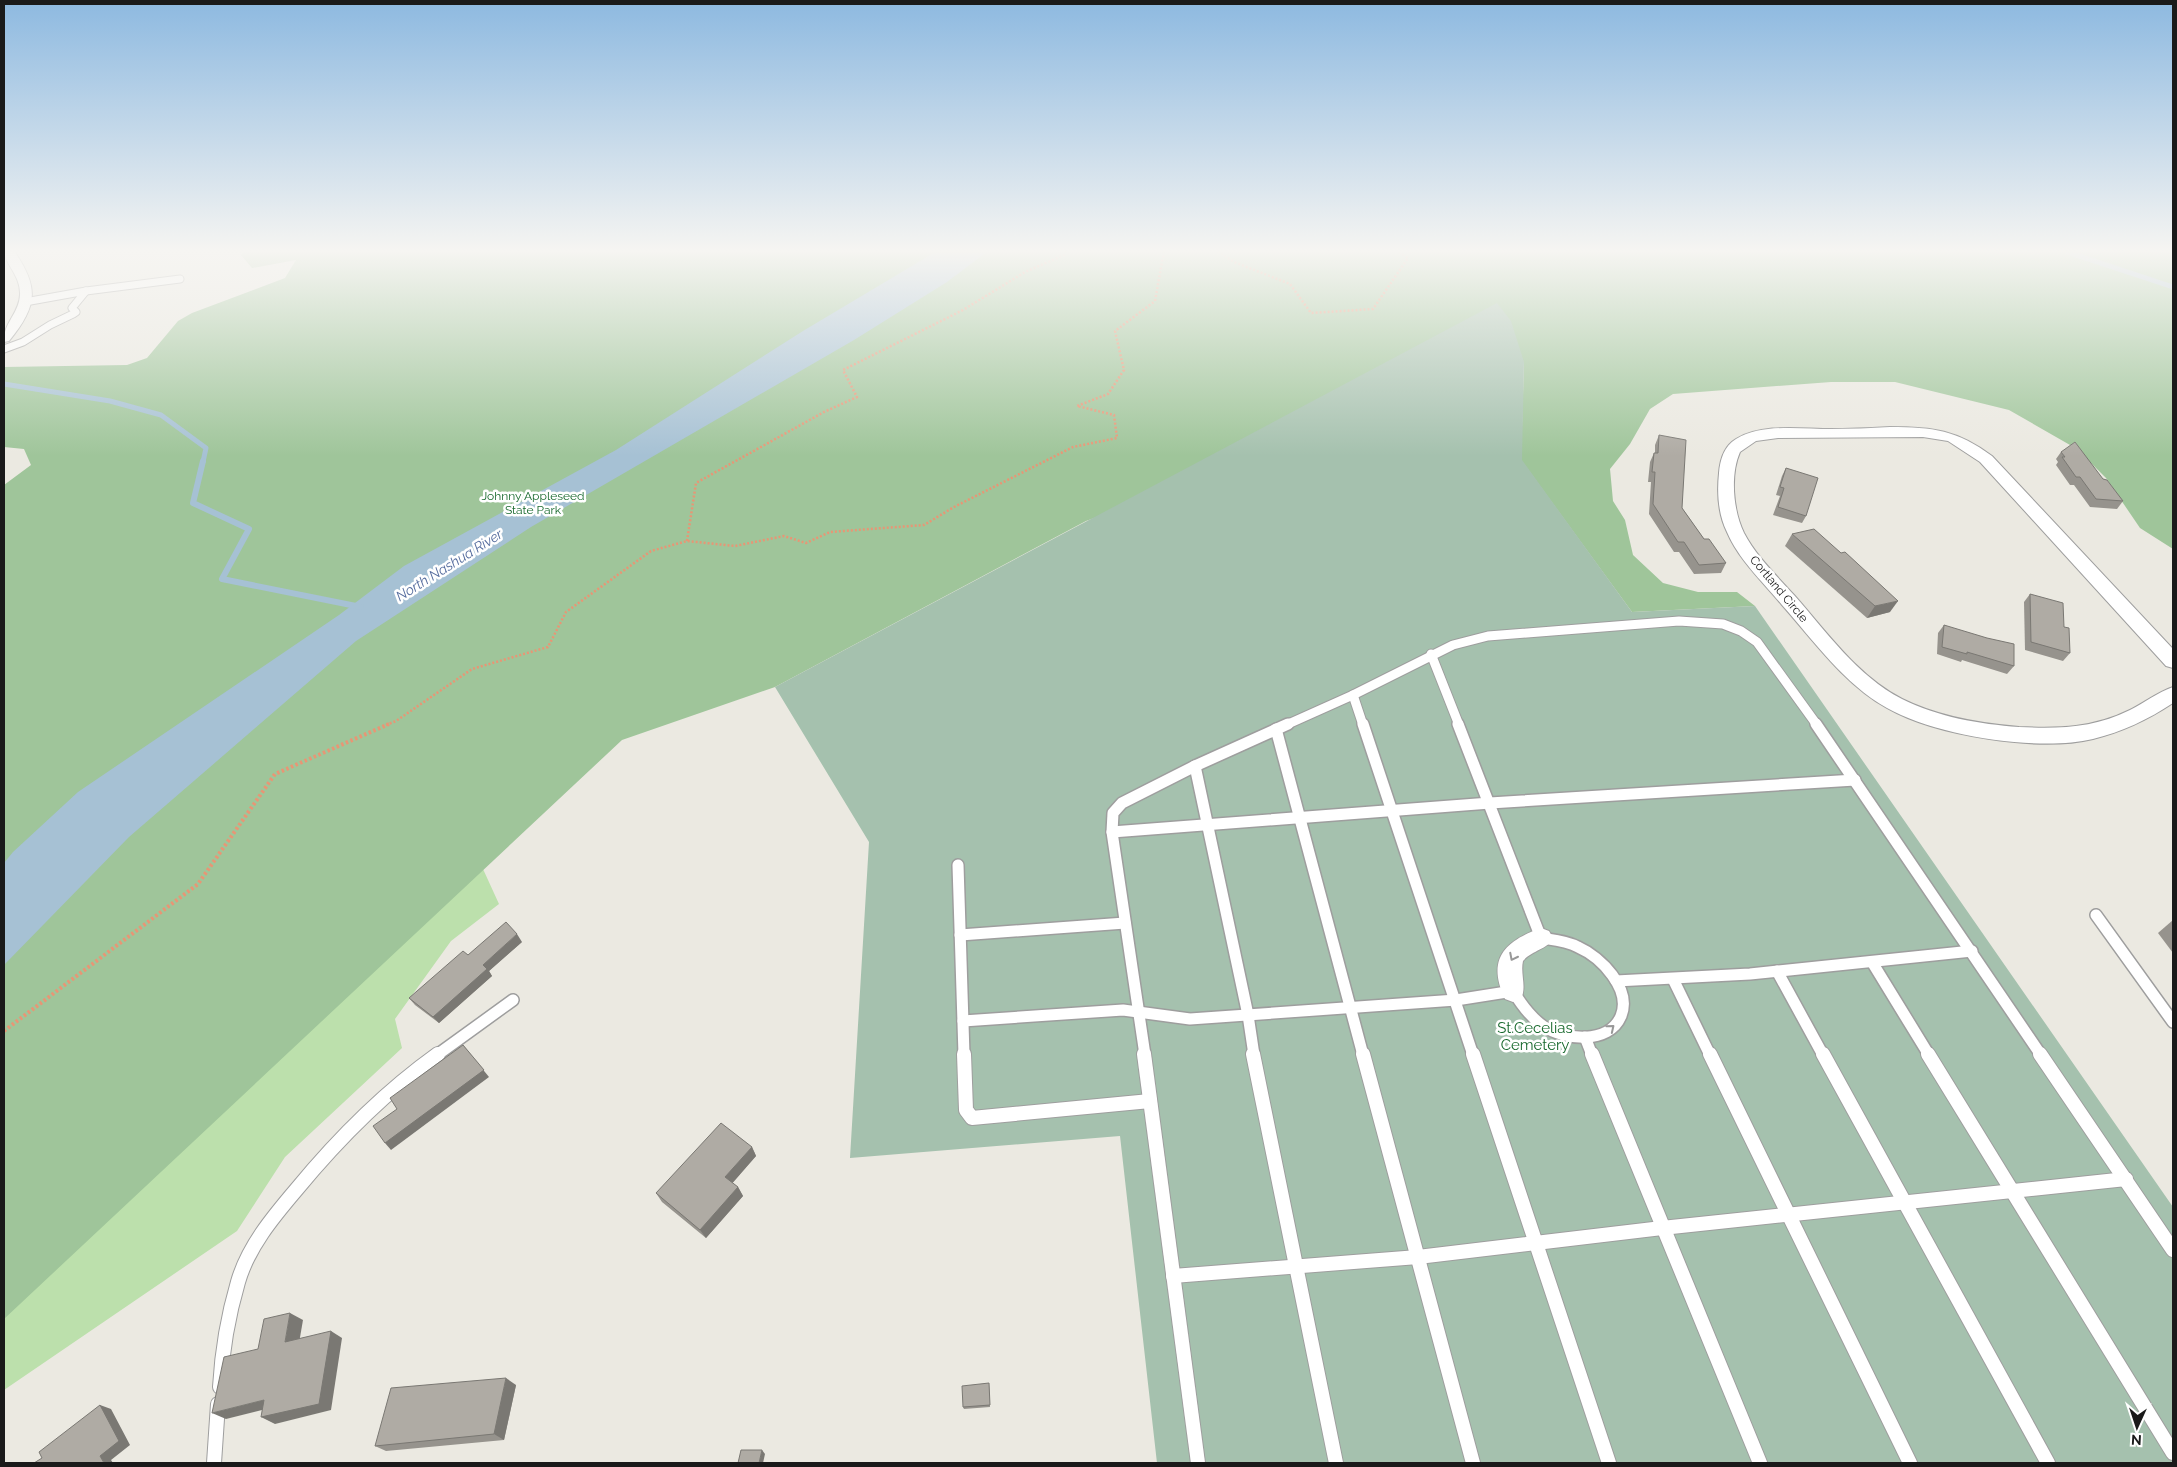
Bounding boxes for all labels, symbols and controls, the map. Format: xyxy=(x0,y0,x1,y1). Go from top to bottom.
park label: Johnny Appleseed State Park xyxy=(481,489,585,517)
water label: North Nashua River xyxy=(393,525,506,604)
street label: Cortland Circle xyxy=(1747,553,1811,625)
one-way arrow xyxy=(1509,952,1519,961)
park label: St.Cecelias Cemetery xyxy=(1497,1019,1573,1054)
one-way arrow xyxy=(1605,1024,1614,1033)
north arrow xyxy=(2112,1402,2162,1452)
text: N xyxy=(2131,1432,2142,1448)

